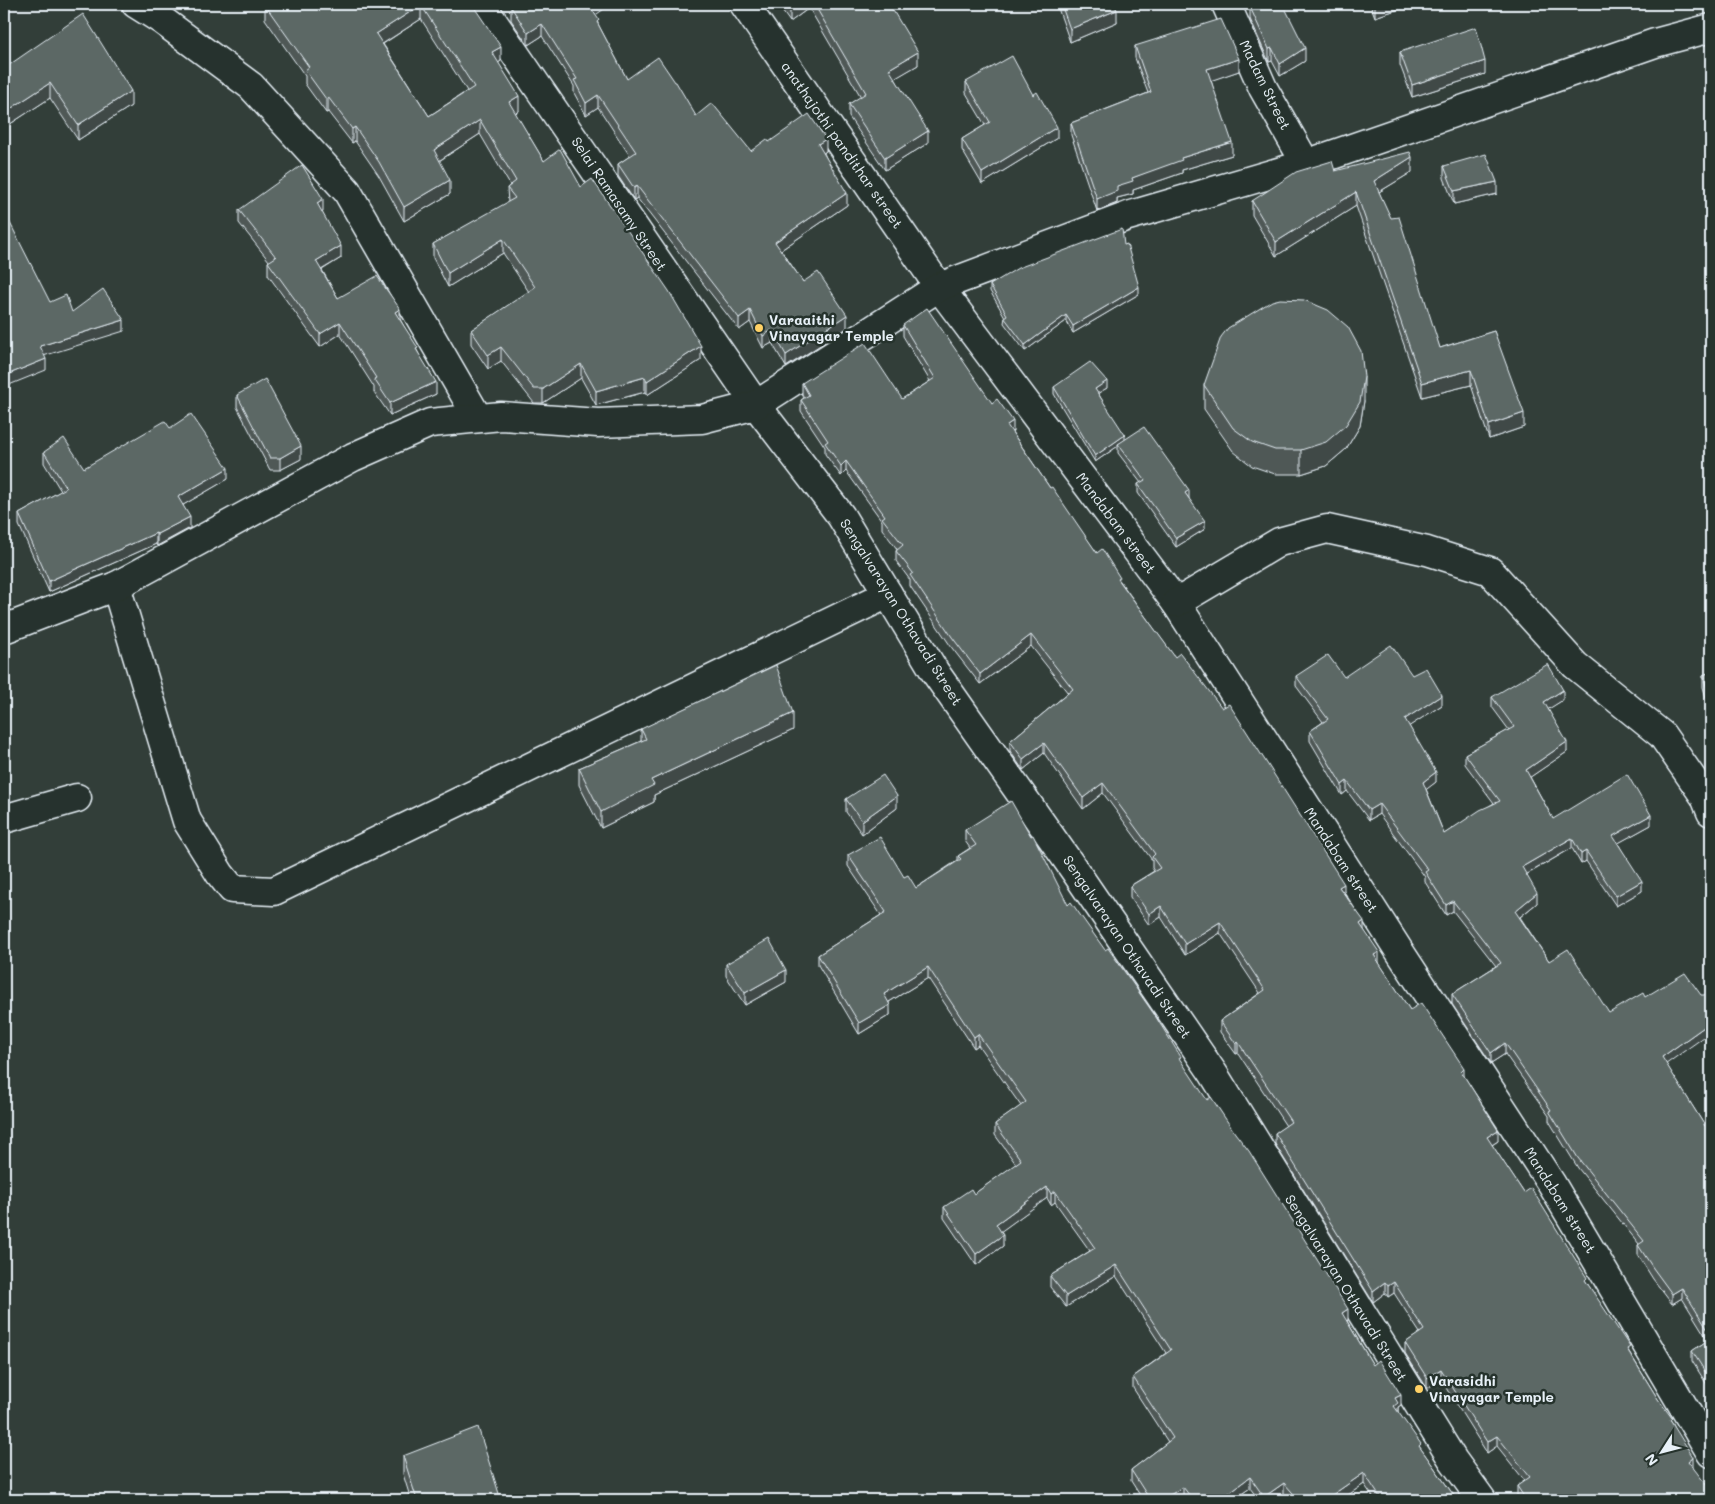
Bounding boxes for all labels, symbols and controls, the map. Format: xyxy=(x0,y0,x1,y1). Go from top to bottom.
street label: Madam Street xyxy=(1235,37,1295,133)
street label: anathajothi pandithar street xyxy=(777,57,908,232)
street label: Selai Ramasamy Street xyxy=(567,133,672,275)
place label: Varaaithi Vinayagar Temple xyxy=(769,310,894,345)
marker: Varaaithi Vinayagar Temple xyxy=(753,322,765,334)
street label: Mandabam street xyxy=(1072,468,1161,577)
street label: Sengalvarayan Othavadi Street xyxy=(836,515,967,709)
street label: Mandabam street xyxy=(1300,803,1383,916)
street label: Sengalvarayan Othavadi Street xyxy=(1059,851,1196,1042)
street label: Mandabam street xyxy=(1520,1143,1601,1257)
street label: Sengalvarayan Othavadi Street xyxy=(1281,1191,1412,1385)
place label: Varasidhi Vinayagar Temple xyxy=(1429,1371,1554,1406)
marker: Varasidhi Vinayagar Temple xyxy=(1413,1383,1425,1395)
north arrow xyxy=(1638,1426,1688,1476)
text: N xyxy=(1640,1450,1662,1470)

